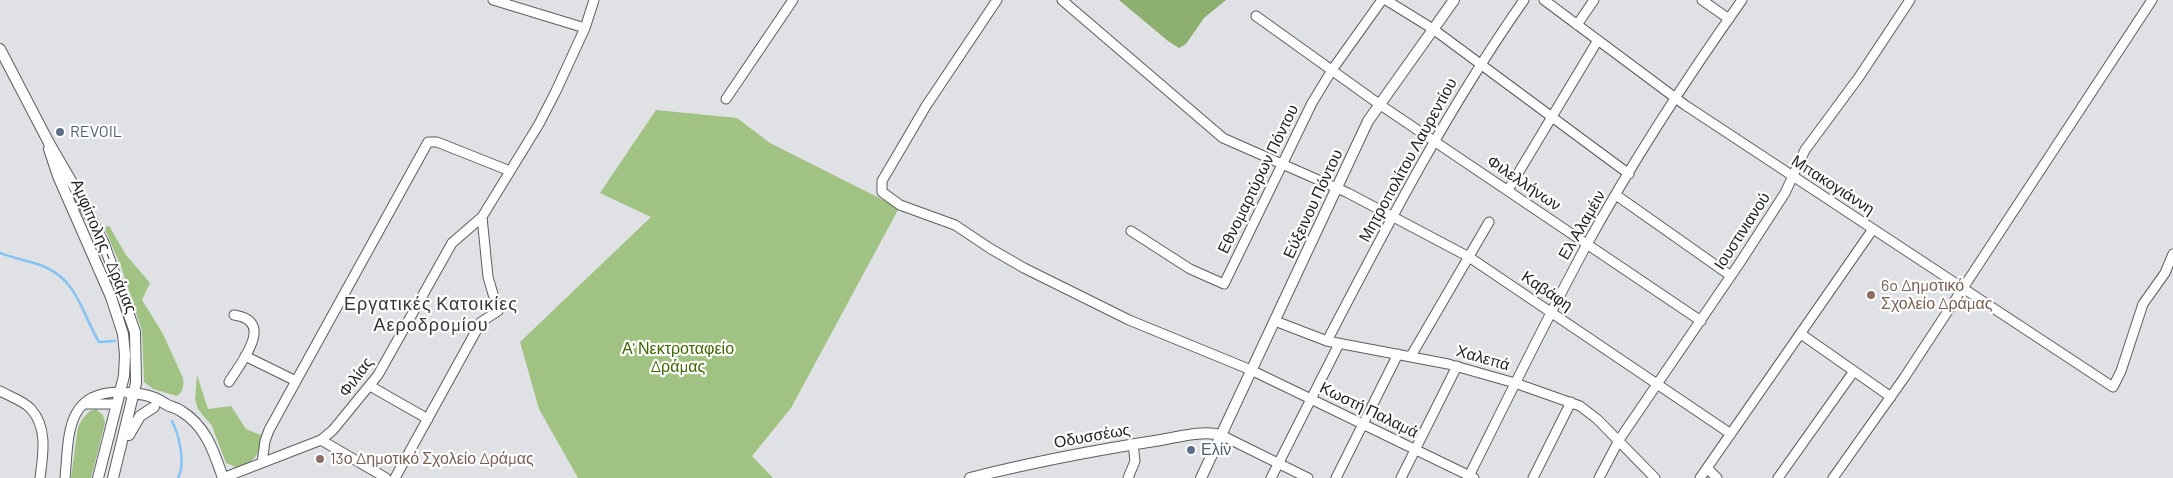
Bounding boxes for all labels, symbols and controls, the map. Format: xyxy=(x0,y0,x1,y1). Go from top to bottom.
street label: Μητροπολίτου Λαυρεντίου xyxy=(1355,75,1461,245)
street label: Εθνομαρτύρων Πόντου xyxy=(1214,101,1302,257)
place label: REVOIL xyxy=(70,122,122,142)
marker: REVOIL xyxy=(54,126,66,138)
street label: Εύξεινου Πόντου xyxy=(1279,146,1347,262)
street label: Φιλελλήνων xyxy=(1483,151,1565,215)
street label: Μπακογιάννη xyxy=(1788,151,1878,219)
street label: Αμφίπολης - Δράμας xyxy=(67,176,141,316)
street label: Ελ Αλαμέιν xyxy=(1554,187,1610,263)
street label: Ιουστινιανού xyxy=(1710,189,1774,273)
street label: Καβάφη xyxy=(1518,267,1576,315)
place label: 6o Δημοτικό Σχολείο Δράμας xyxy=(1881,276,1992,314)
marker: 6o Δημοτικό Σχολείο Δράμας xyxy=(1865,289,1877,301)
district label: Εργατικές Κατοικίες Αεροδρομίου xyxy=(342,293,520,336)
park label: Α' Νεκτροταφείο Δράμας xyxy=(622,339,734,377)
street label: Χαλεπά xyxy=(1454,341,1512,375)
street label: Φιλίας xyxy=(335,353,377,401)
street label: Κωστή Παλαμά xyxy=(1317,378,1421,442)
street label: Οδυσσέως xyxy=(1052,420,1132,452)
place label: Ελίν xyxy=(1201,440,1231,460)
marker: Ελίν xyxy=(1185,444,1197,456)
place label: 13ο Δημοτικό Σχολείο Δράμας xyxy=(330,449,534,469)
marker: 13ο Δημοτικό Σχολείο Δράμας xyxy=(314,453,326,465)

